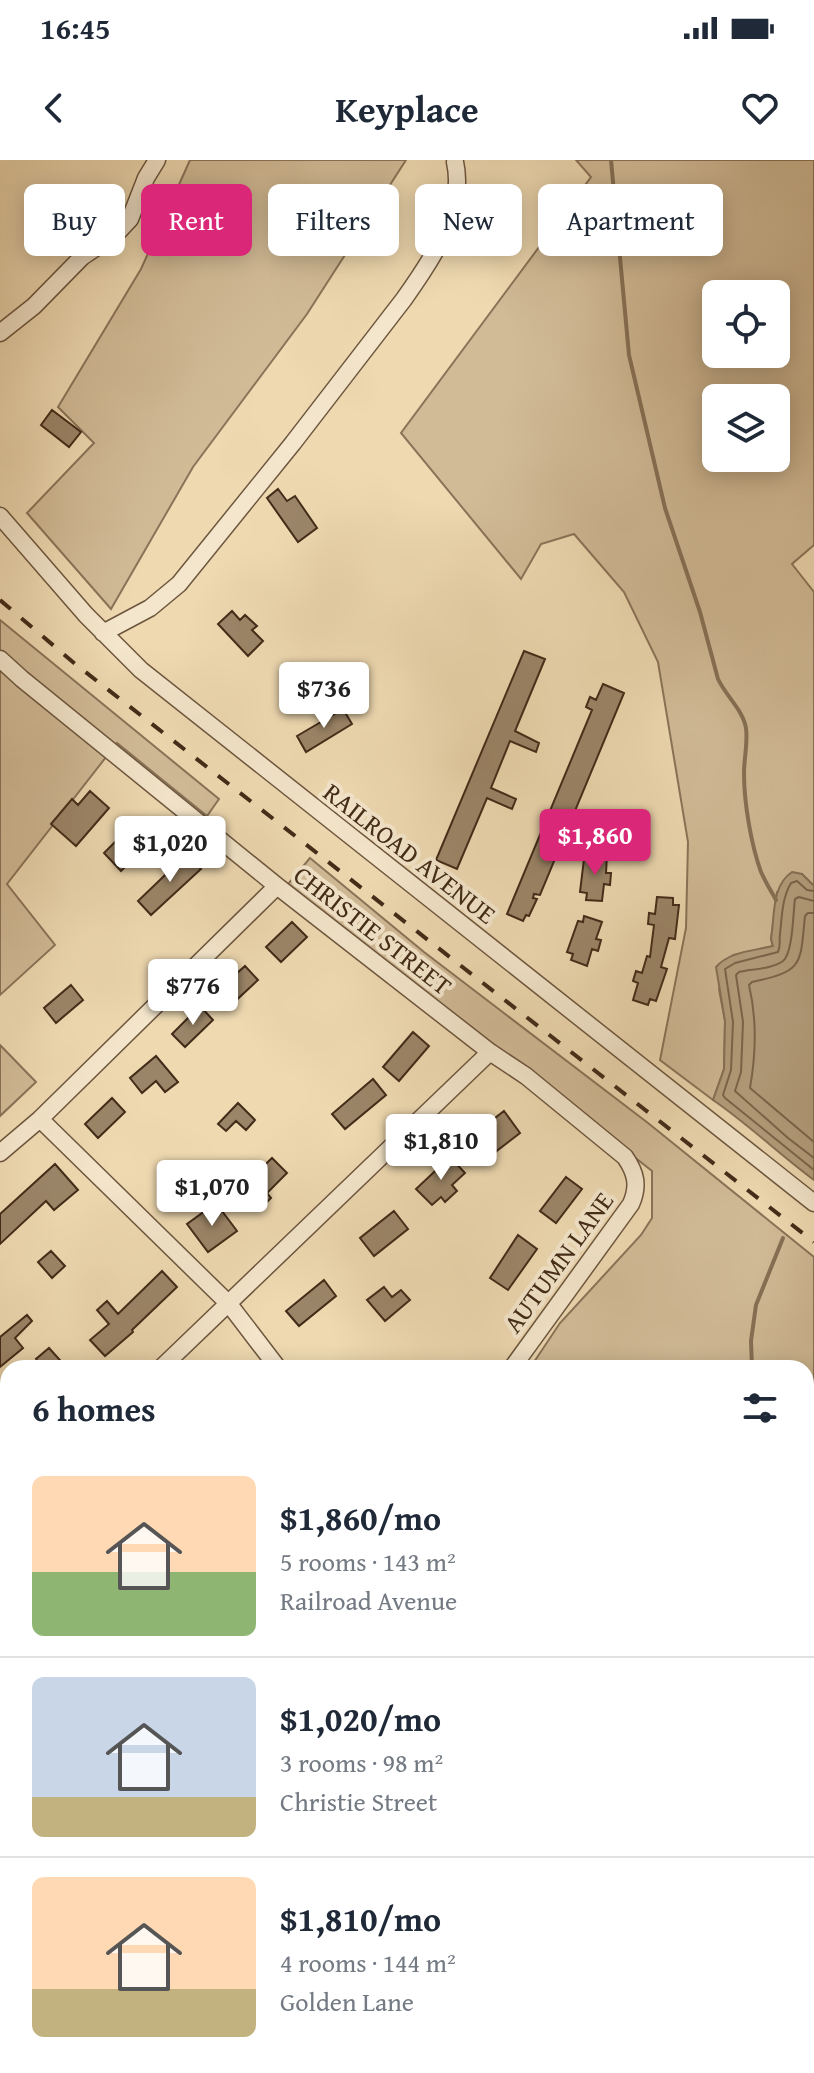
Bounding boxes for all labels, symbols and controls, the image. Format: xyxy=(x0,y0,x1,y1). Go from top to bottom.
text: 16:45 xyxy=(40,6,111,50)
text: Keyplace xyxy=(335,82,479,135)
icon: back xyxy=(32,86,76,130)
icon: heart xyxy=(738,86,782,130)
chip: Buy xyxy=(24,184,125,256)
chip: Rent xyxy=(141,184,252,256)
chip: Filters xyxy=(268,184,399,256)
chip: New xyxy=(415,184,522,256)
chip: Apartment xyxy=(538,184,723,256)
map controls xyxy=(702,280,790,472)
button: locate xyxy=(702,280,790,368)
button: layers xyxy=(702,384,790,472)
pin: $736 xyxy=(277,662,371,730)
text: $736 xyxy=(297,668,351,707)
street label: RAILROAD AVENUE xyxy=(315,773,505,933)
pin: $1,860 xyxy=(530,809,660,877)
text: $1,860 xyxy=(558,815,632,854)
pin: $1,020 xyxy=(105,816,235,884)
text: $1,020 xyxy=(133,822,207,861)
street label: CHRISTIE STREET xyxy=(285,856,461,1005)
pin: $776 xyxy=(146,959,240,1027)
text: $776 xyxy=(166,965,220,1004)
pin: $1,810 xyxy=(376,1114,506,1182)
text: $1,810 xyxy=(404,1120,478,1159)
pin: $1,070 xyxy=(147,1160,277,1228)
text: $1,070 xyxy=(175,1166,249,1205)
street label: AUTUMN LANE xyxy=(493,1183,623,1341)
text: 6 homes xyxy=(32,1384,156,1433)
icon: filters xyxy=(738,1386,782,1430)
text: $1,860/mo xyxy=(280,1493,441,1542)
icon: home xyxy=(96,1508,192,1604)
text: 5 rooms · 143 m² xyxy=(280,1542,456,1581)
text: Railroad Avenue xyxy=(280,1581,457,1620)
text: $1,020/mo xyxy=(280,1694,441,1743)
icon: home xyxy=(96,1709,192,1805)
text: 3 rooms · 98 m² xyxy=(280,1743,443,1782)
text: Christie Street xyxy=(280,1782,437,1821)
text: $1,810/mo xyxy=(280,1894,441,1943)
icon: home xyxy=(96,1909,192,2005)
text: 4 rooms · 144 m² xyxy=(280,1943,456,1982)
text: Golden Lane xyxy=(280,1982,414,2021)

